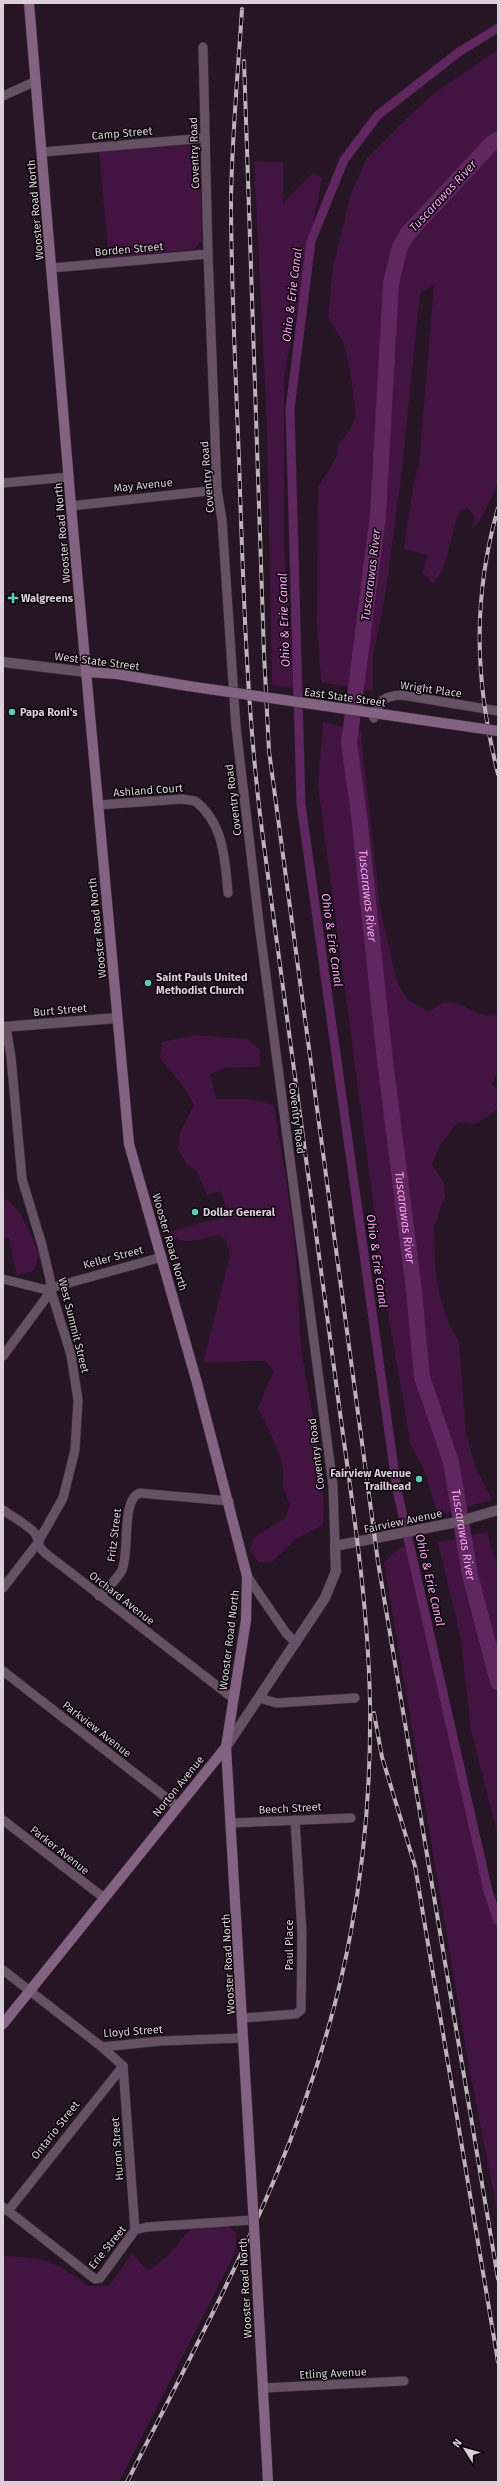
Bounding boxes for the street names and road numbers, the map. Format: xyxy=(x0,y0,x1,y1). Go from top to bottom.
street label: Coventry Road xyxy=(187,117,202,189)
street label: Camp Street xyxy=(91,124,153,143)
street label: Wooster Road North xyxy=(25,159,46,261)
street label: Borden Street xyxy=(94,240,164,259)
street label: Coventry Road xyxy=(198,441,217,513)
street label: May Avenue xyxy=(113,476,173,495)
street label: Wooster Road North xyxy=(52,482,73,584)
street label: West State Street xyxy=(54,650,140,673)
street label: Wright Place xyxy=(399,679,462,700)
street label: East State Street xyxy=(303,685,386,710)
street label: Coventry Road xyxy=(223,763,244,836)
street label: Ashland Court xyxy=(113,782,183,799)
street label: Wooster Road North xyxy=(86,877,109,979)
street label: Burt Street xyxy=(33,1002,88,1019)
street label: Coventry Road xyxy=(286,1082,307,1155)
street label: Wooster Road North xyxy=(149,1192,190,1292)
street label: Keller Street xyxy=(82,1243,145,1272)
street label: West Summit Street xyxy=(55,1276,92,1374)
street label: Coventry Road xyxy=(306,1417,327,1490)
street label: Fritz Street xyxy=(105,1507,124,1563)
street label: Fairview Avenue xyxy=(363,1507,444,1536)
street label: Orchard Avenue xyxy=(87,1569,157,1628)
street label: Wooster Road North xyxy=(217,1589,242,1691)
street label: Parkview Avenue xyxy=(60,1699,134,1760)
street label: Norton Avenue xyxy=(150,1753,207,1819)
street label: Beech Street xyxy=(258,1800,322,1817)
street label: Parker Avenue xyxy=(28,1823,92,1877)
street label: Wooster Road North xyxy=(219,1913,238,2015)
street label: Paul Place xyxy=(283,1920,296,1970)
street label: Lloyd Street xyxy=(103,2023,163,2040)
street label: Ontario Street xyxy=(29,2099,82,2162)
street label: Huron Street xyxy=(109,2117,126,2181)
street label: Erie Street xyxy=(86,2223,129,2272)
street label: Wooster Road North xyxy=(236,2237,255,2339)
street label: Etling Avenue xyxy=(299,2365,367,2382)

